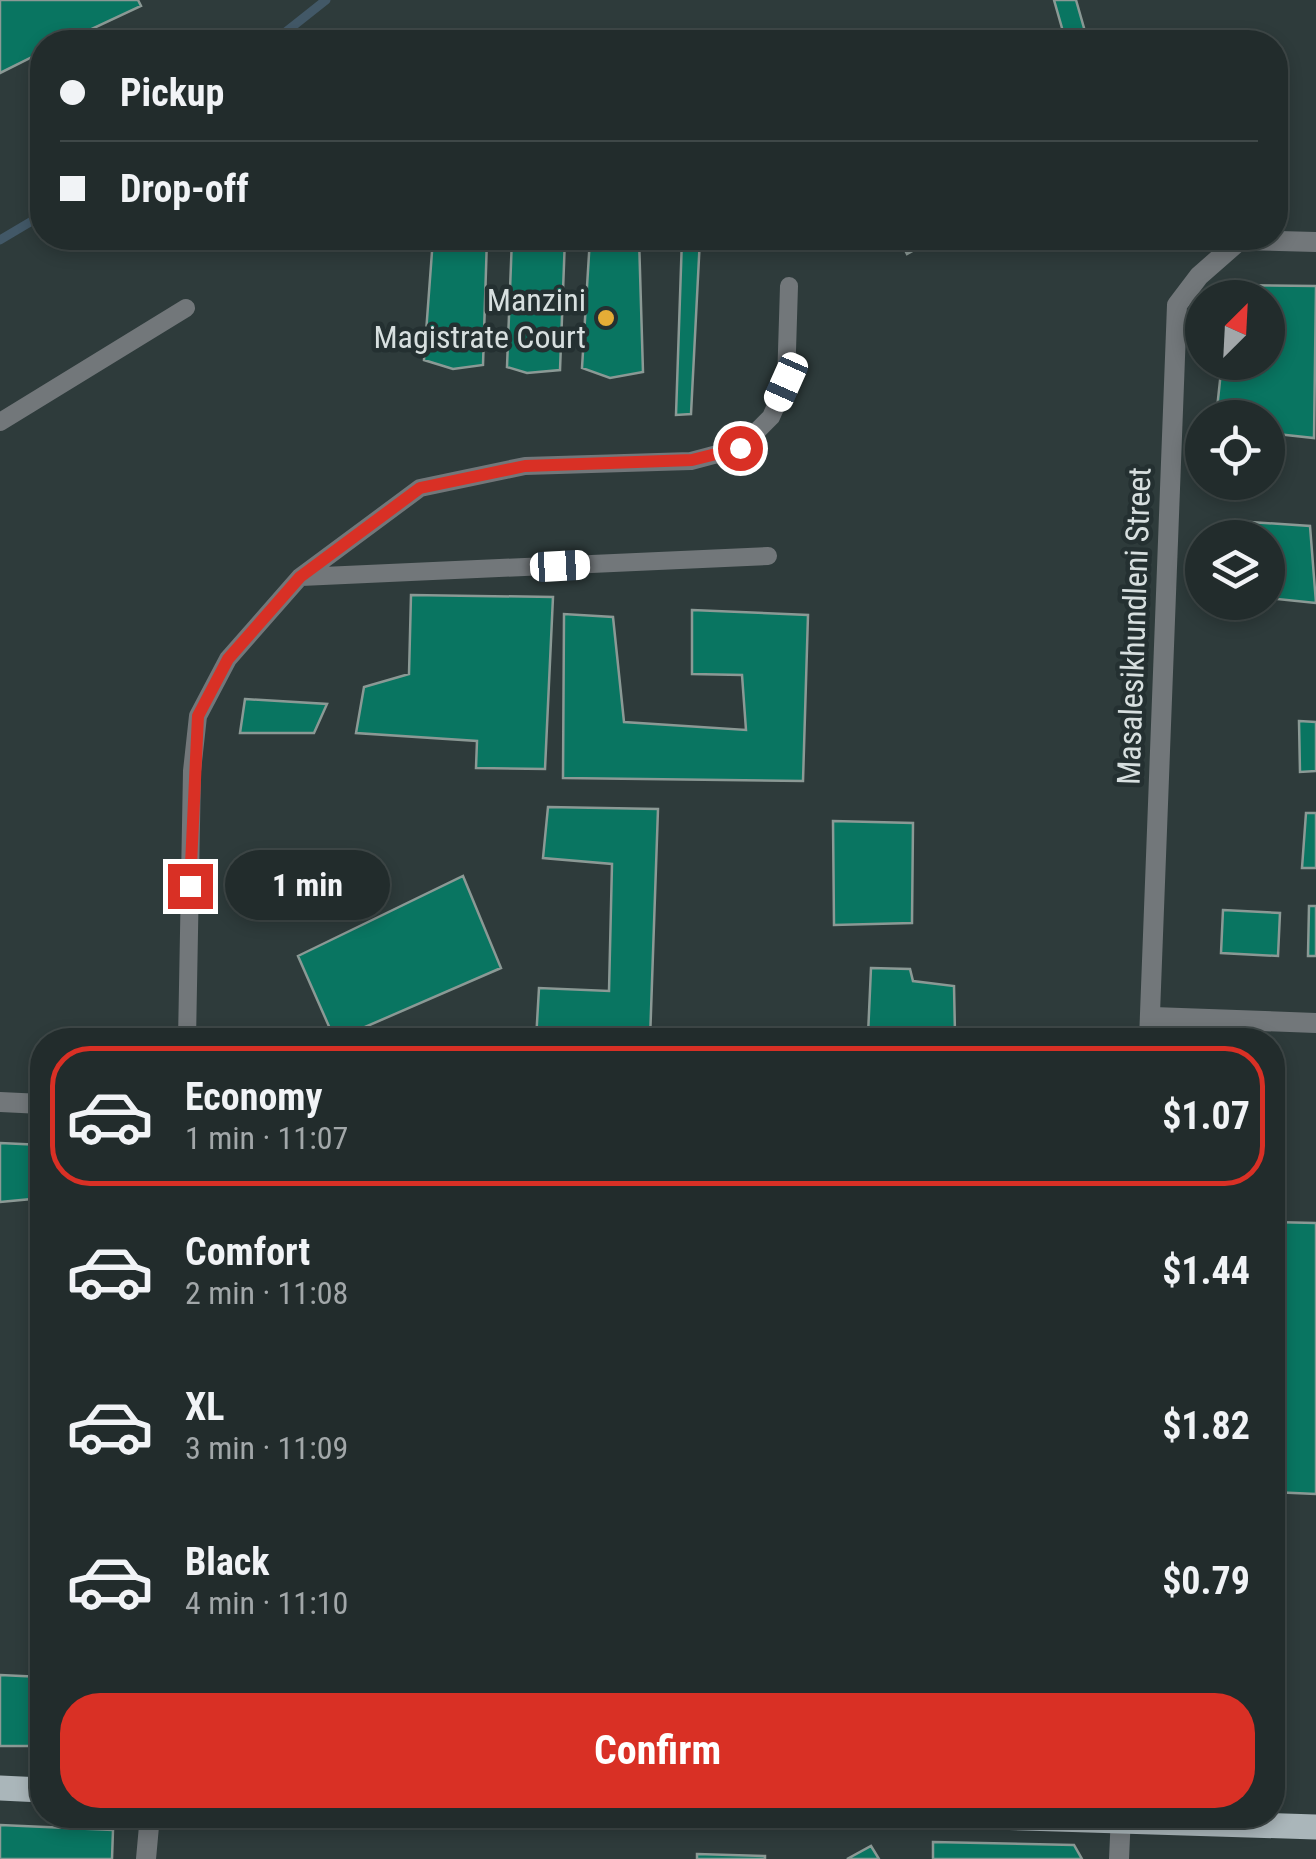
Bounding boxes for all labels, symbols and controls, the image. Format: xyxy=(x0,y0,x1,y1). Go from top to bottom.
text: Pickup xyxy=(120,71,224,115)
text: Drop-off xyxy=(120,167,249,211)
north arrow xyxy=(1185,280,1285,380)
map controls xyxy=(1185,280,1285,620)
place label: Manzini Magistrate Court xyxy=(373,281,586,356)
marker: Manzini Magistrate Court xyxy=(595,307,617,329)
car xyxy=(760,348,812,416)
button: locate xyxy=(1185,400,1285,500)
route start xyxy=(718,426,763,471)
street label: Masalesikhundleni Street xyxy=(1109,466,1159,786)
button: layers xyxy=(1185,520,1285,620)
car xyxy=(529,549,591,583)
callout: 1 min xyxy=(225,851,390,921)
route end xyxy=(168,864,213,909)
text: 1 min xyxy=(272,866,343,904)
icon: car xyxy=(65,1071,155,1161)
text: Economy xyxy=(185,1075,322,1119)
text: $1.07 xyxy=(1162,1094,1250,1138)
text: 1 min · 11:07 xyxy=(185,1119,348,1157)
icon: car xyxy=(65,1226,155,1316)
text: Comfort xyxy=(185,1230,310,1274)
text: $1.44 xyxy=(1162,1249,1250,1293)
text: 2 min · 11:08 xyxy=(185,1274,348,1312)
icon: car xyxy=(65,1381,155,1471)
text: XL xyxy=(185,1385,224,1429)
text: $1.82 xyxy=(1162,1404,1250,1448)
text: 3 min · 11:09 xyxy=(185,1429,348,1467)
icon: car xyxy=(65,1536,155,1626)
text: Black xyxy=(185,1540,269,1584)
text: $0.79 xyxy=(1162,1559,1250,1603)
text: 4 min · 11:10 xyxy=(185,1584,348,1622)
button: Confirm xyxy=(60,1693,1255,1808)

